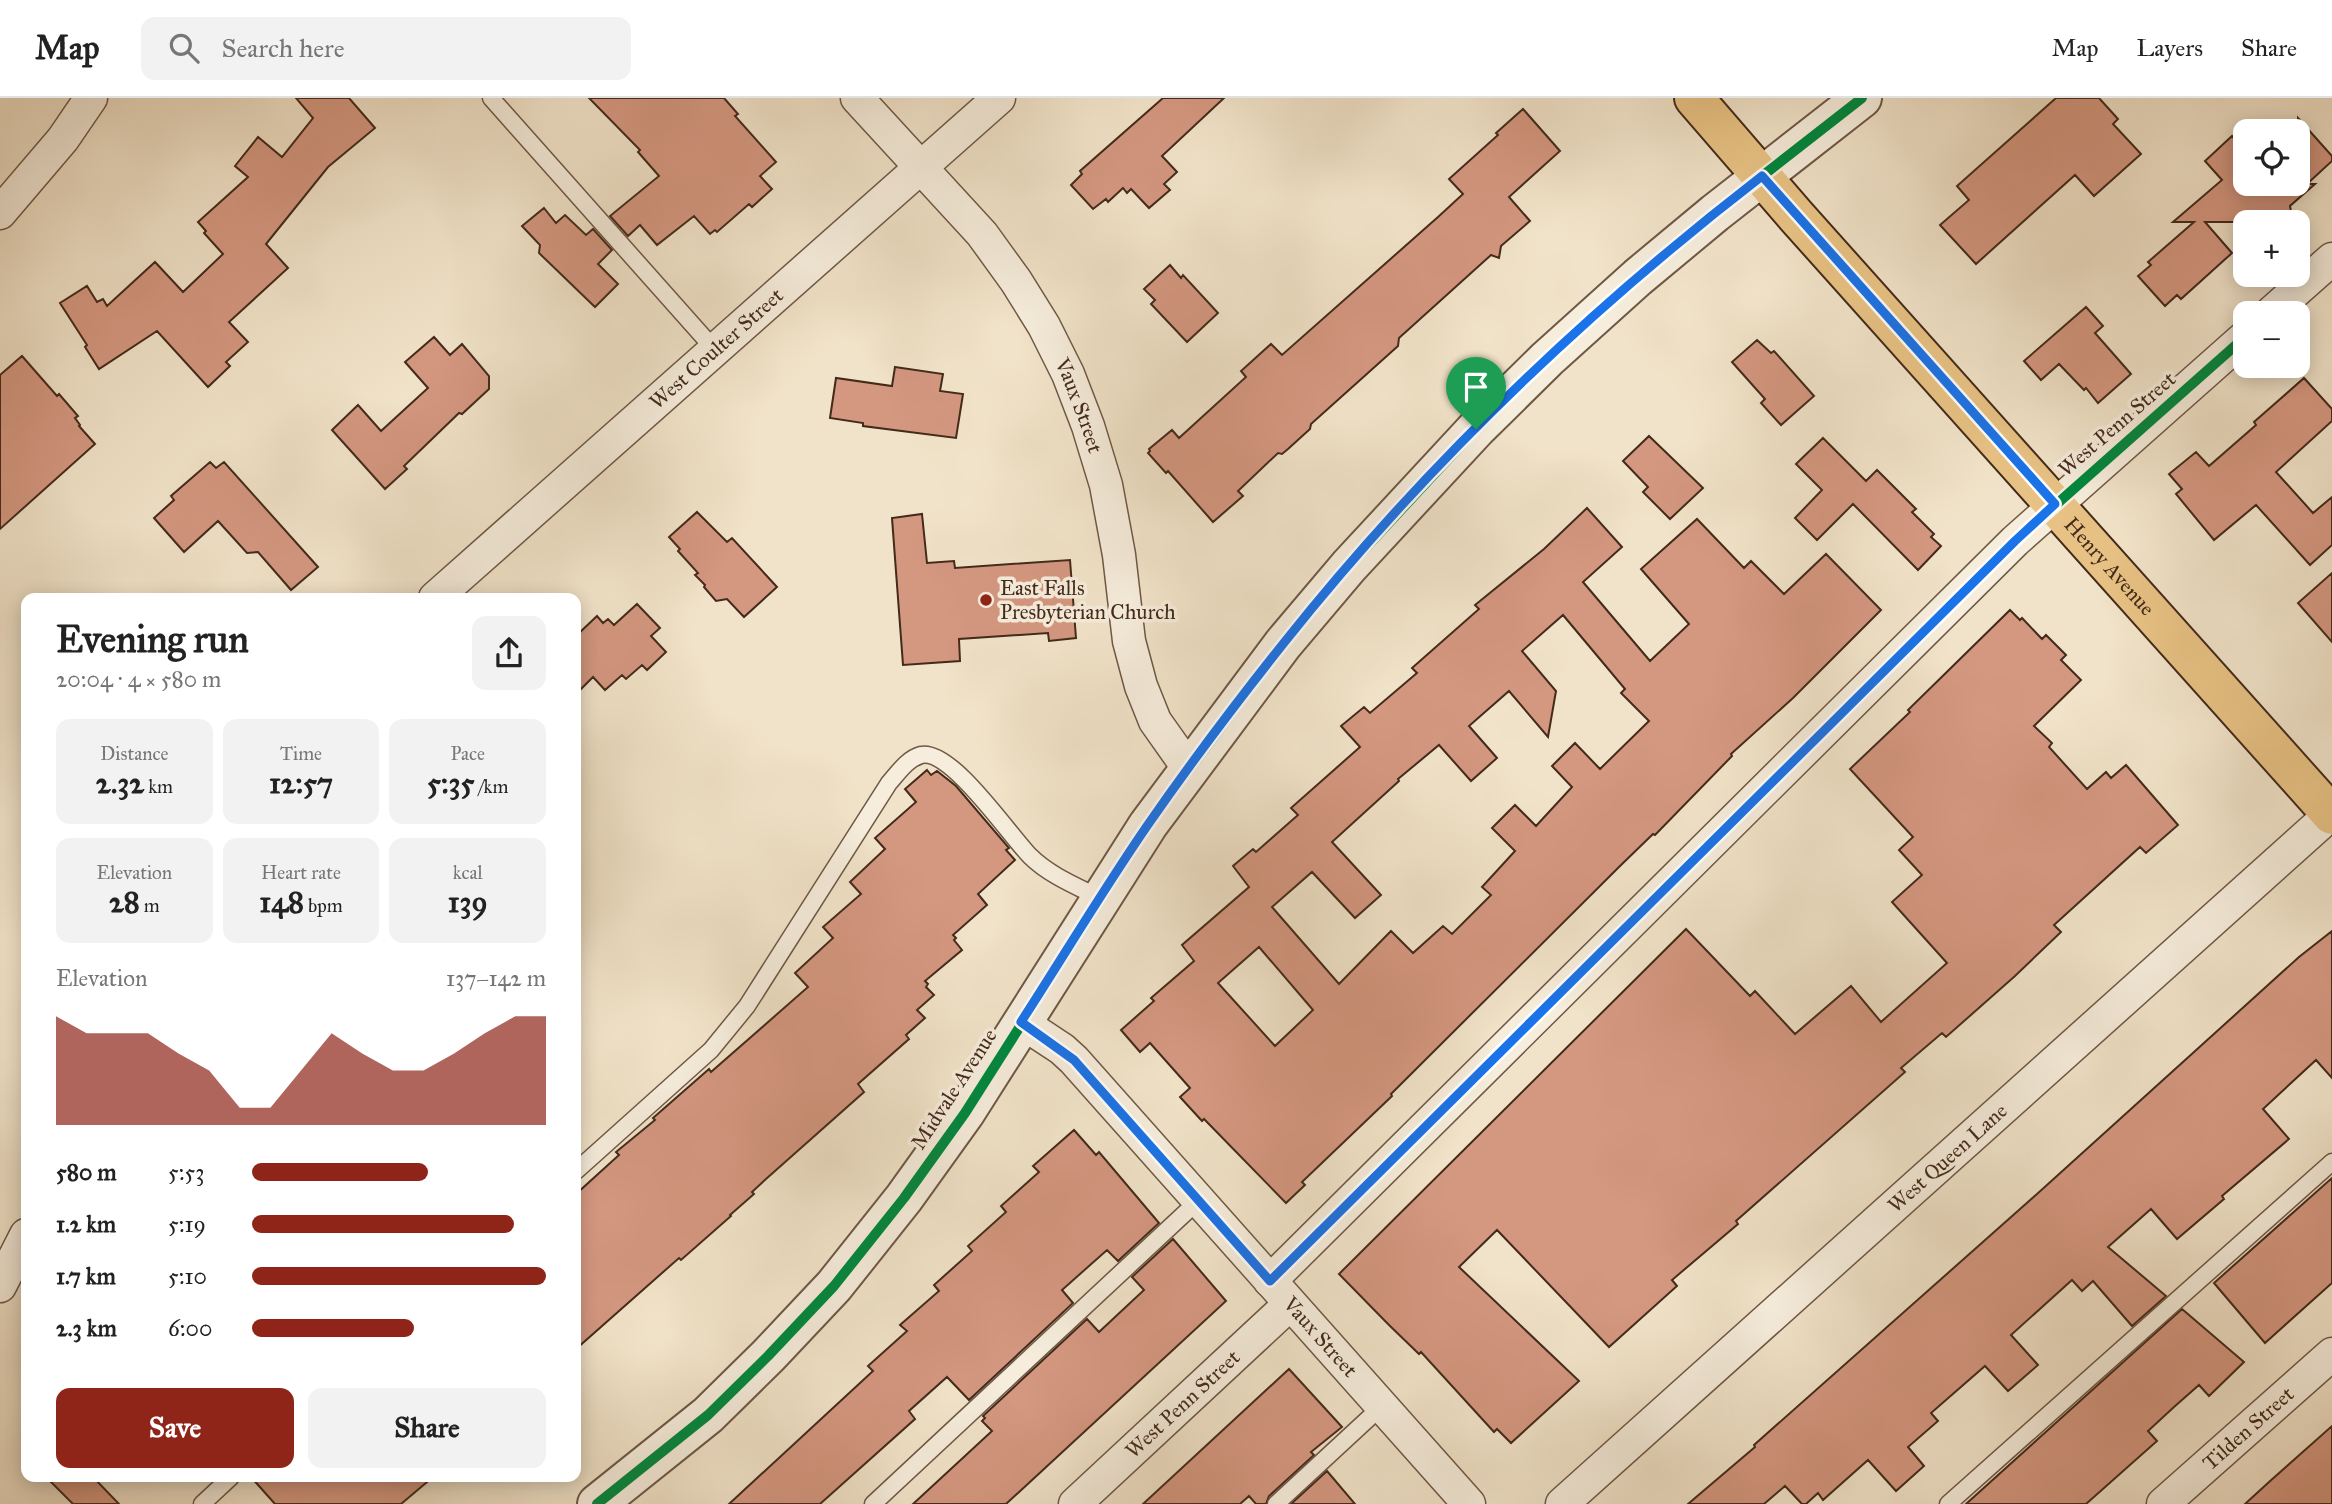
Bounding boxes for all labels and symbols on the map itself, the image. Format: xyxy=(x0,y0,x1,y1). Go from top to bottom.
street label: West Coulter Street xyxy=(644,282,789,415)
street label: Vaux Street xyxy=(1049,353,1109,457)
pin xyxy=(1446,357,1506,429)
street label: West Penn Street xyxy=(2053,366,2181,482)
street label: Henry Avenue xyxy=(2059,512,2160,621)
place label: East Falls Presbyterian Church xyxy=(1000,575,1176,625)
marker: East Falls Presbyterian Church xyxy=(978,592,994,608)
street label: Midvale Avenue xyxy=(905,1024,1003,1154)
street label: West Queen Lane xyxy=(1882,1098,2013,1218)
street label: Vaux Street xyxy=(1277,1290,1363,1383)
street label: West Penn Street xyxy=(1120,1344,1246,1464)
street label: Tilden Street xyxy=(2197,1381,2300,1476)

